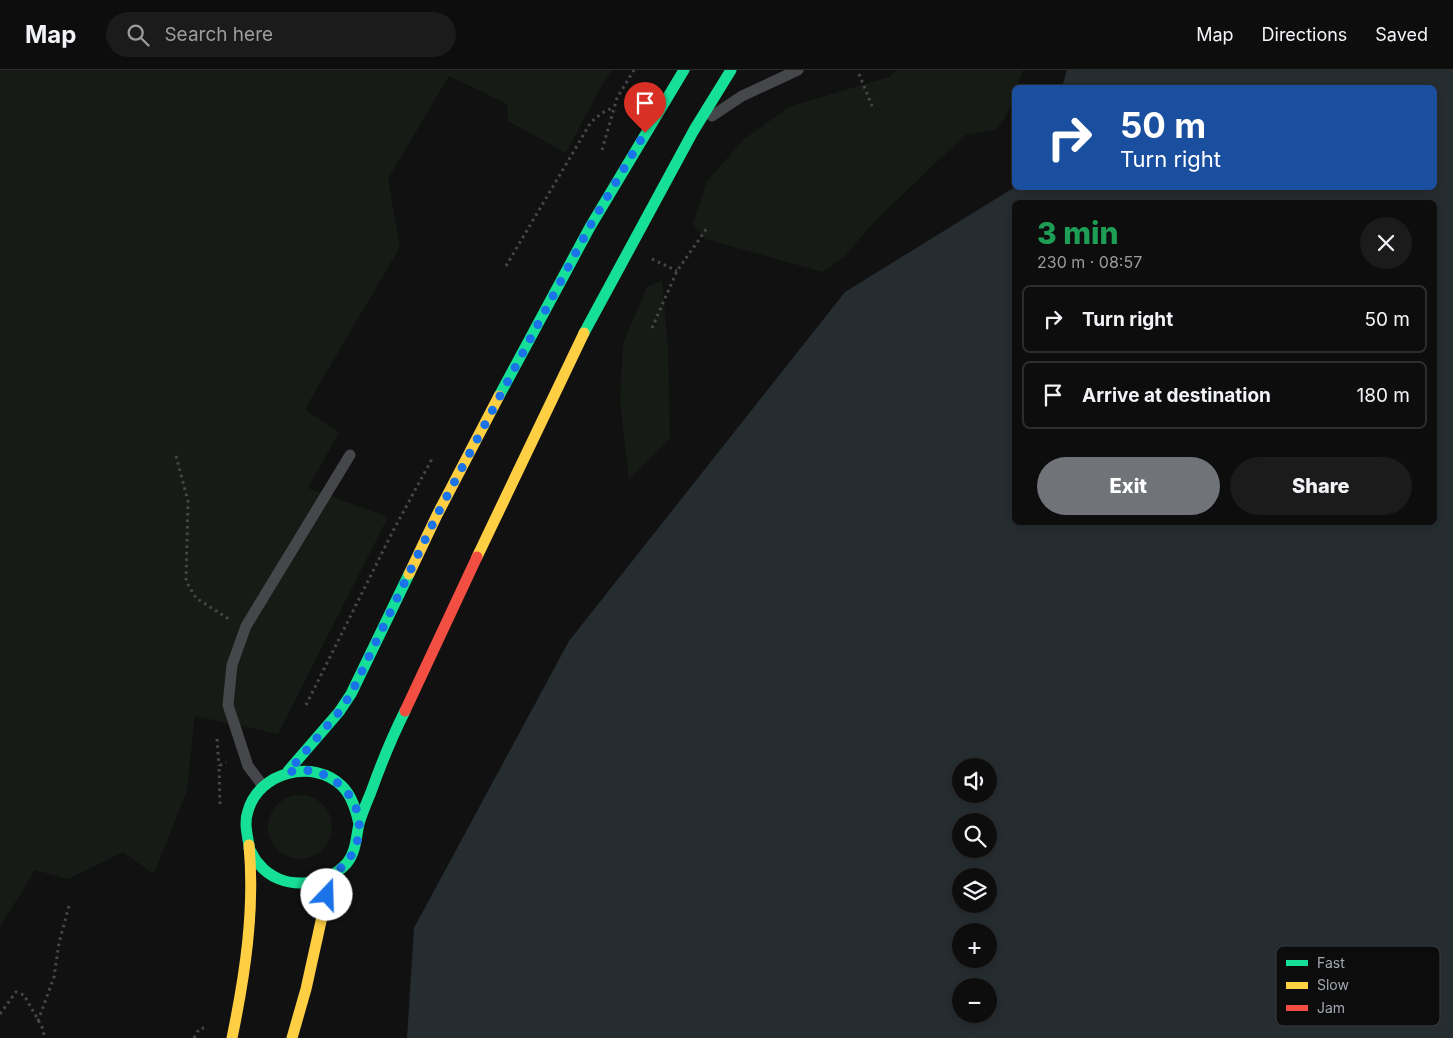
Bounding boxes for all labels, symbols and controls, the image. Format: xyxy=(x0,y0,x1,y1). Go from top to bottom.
search box xyxy=(106,12,456,57)
text: Map xyxy=(25,20,76,49)
icon: search xyxy=(124,21,152,49)
text: Search here xyxy=(164,23,273,46)
text: Map xyxy=(1196,24,1234,45)
text: Directions xyxy=(1262,24,1347,45)
text: Saved xyxy=(1375,24,1428,45)
pin xyxy=(624,82,666,133)
icon: arrive xyxy=(631,89,659,117)
text: 50 m xyxy=(1120,104,1206,146)
icon: right xyxy=(1037,105,1102,170)
text: Turn right xyxy=(1120,146,1221,172)
text: 3 min xyxy=(1037,215,1119,251)
button: close xyxy=(1360,217,1412,269)
text: 230 m · 08:57 xyxy=(1037,252,1142,272)
icon: right xyxy=(1039,305,1067,333)
text: Turn right xyxy=(1082,308,1173,331)
text: 50 m xyxy=(1364,308,1410,331)
icon: arrive xyxy=(1039,381,1067,409)
text: Arrive at destination xyxy=(1082,384,1271,407)
text: 180 m xyxy=(1357,384,1410,407)
button: Exit xyxy=(1037,457,1220,515)
button: Share xyxy=(1230,457,1412,515)
map controls xyxy=(952,758,997,1023)
button: sound xyxy=(952,758,997,803)
button: search xyxy=(952,813,997,858)
position arrow xyxy=(300,868,352,920)
button: layers xyxy=(952,868,997,913)
button: + xyxy=(952,923,997,968)
legend xyxy=(1276,946,1440,1026)
text: Fast xyxy=(1317,954,1345,971)
text: Slow xyxy=(1317,976,1349,993)
button: − xyxy=(952,978,997,1023)
text: Jam xyxy=(1317,999,1345,1016)

